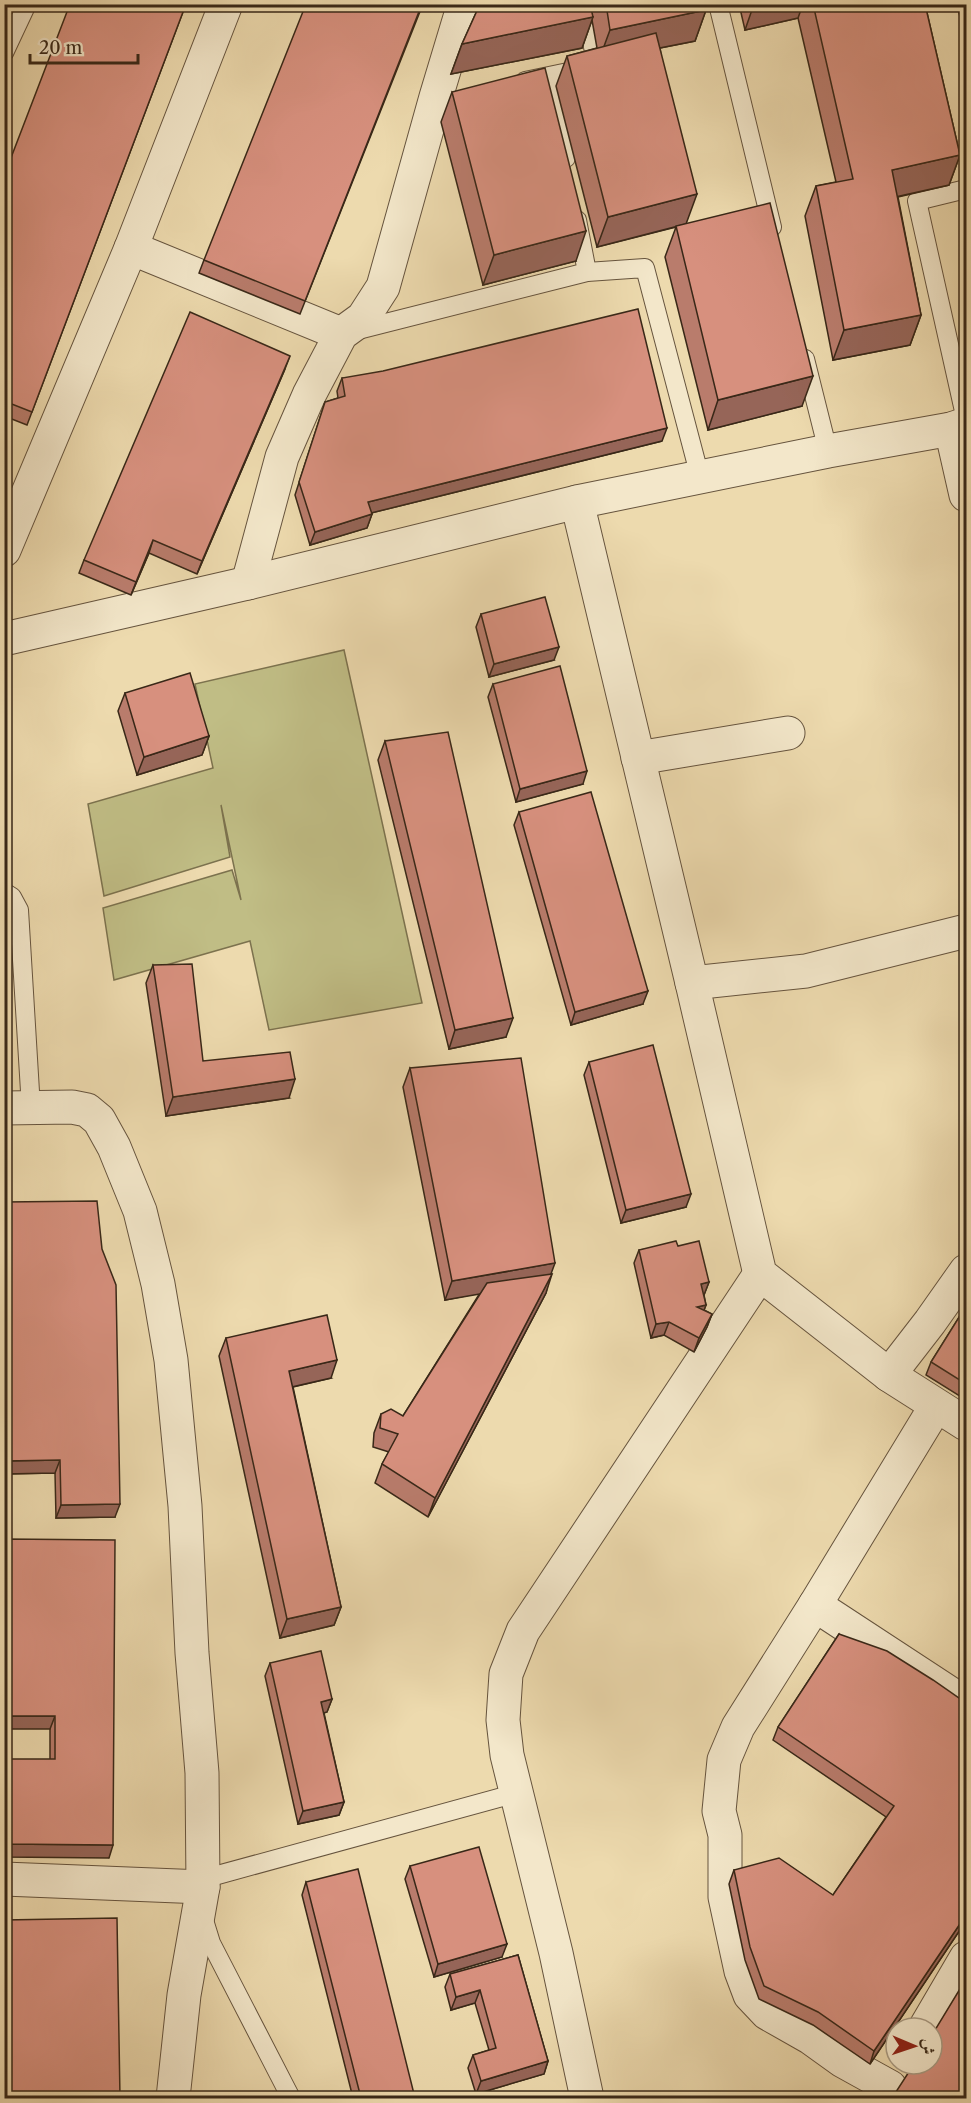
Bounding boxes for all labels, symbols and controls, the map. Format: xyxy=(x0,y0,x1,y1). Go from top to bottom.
scale bar xyxy=(30,27,138,65)
text: 20 m xyxy=(39,37,83,59)
north arrow xyxy=(884,2016,944,2076)
text: ش xyxy=(919,2038,939,2055)

